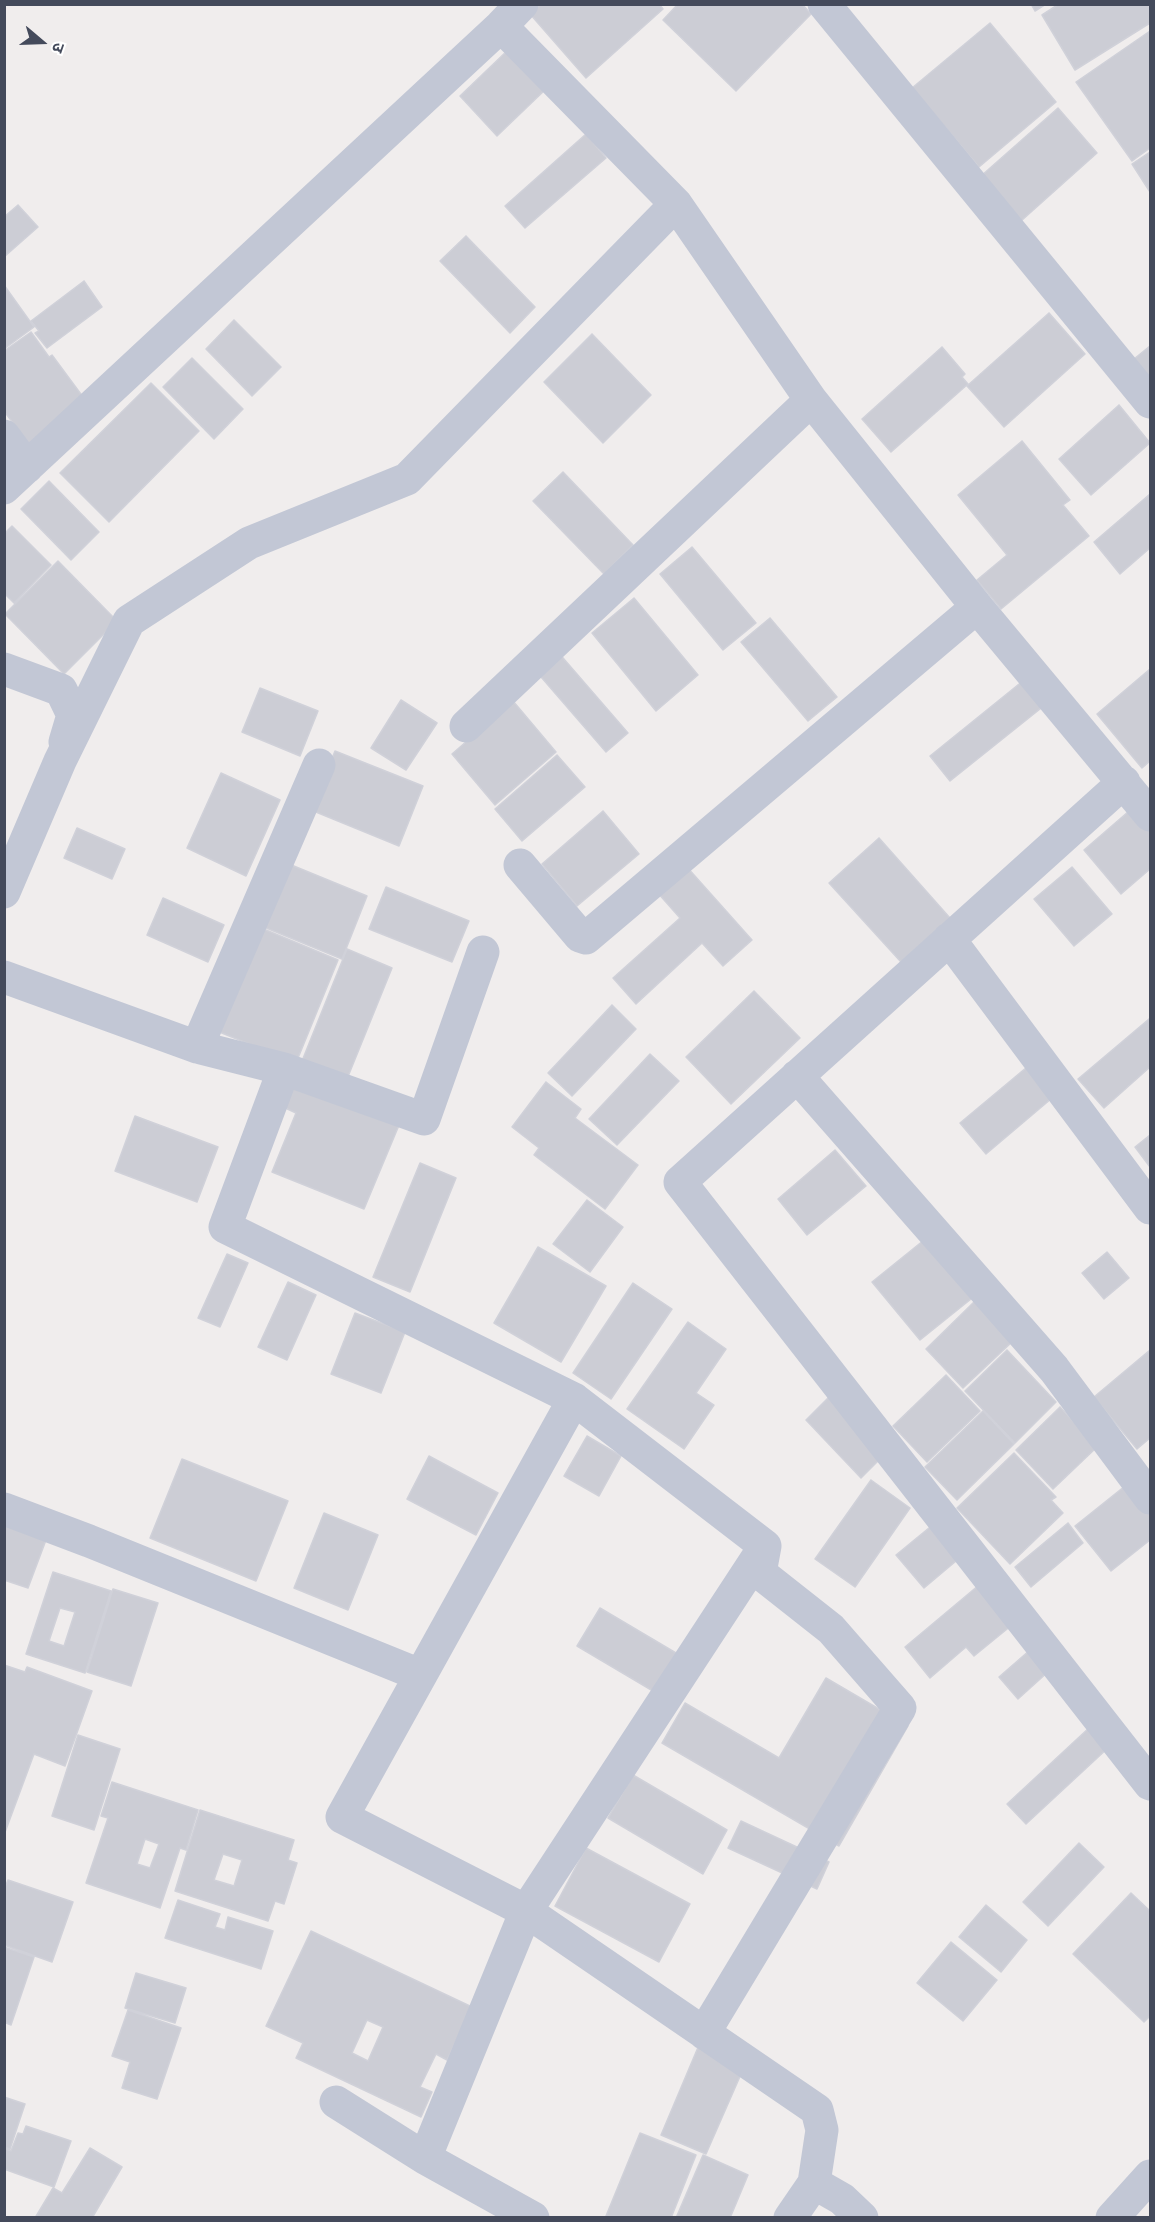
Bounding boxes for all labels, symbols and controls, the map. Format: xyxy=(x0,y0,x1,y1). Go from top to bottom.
north arrow xyxy=(12,12,72,72)
text: उ xyxy=(47,40,71,56)

